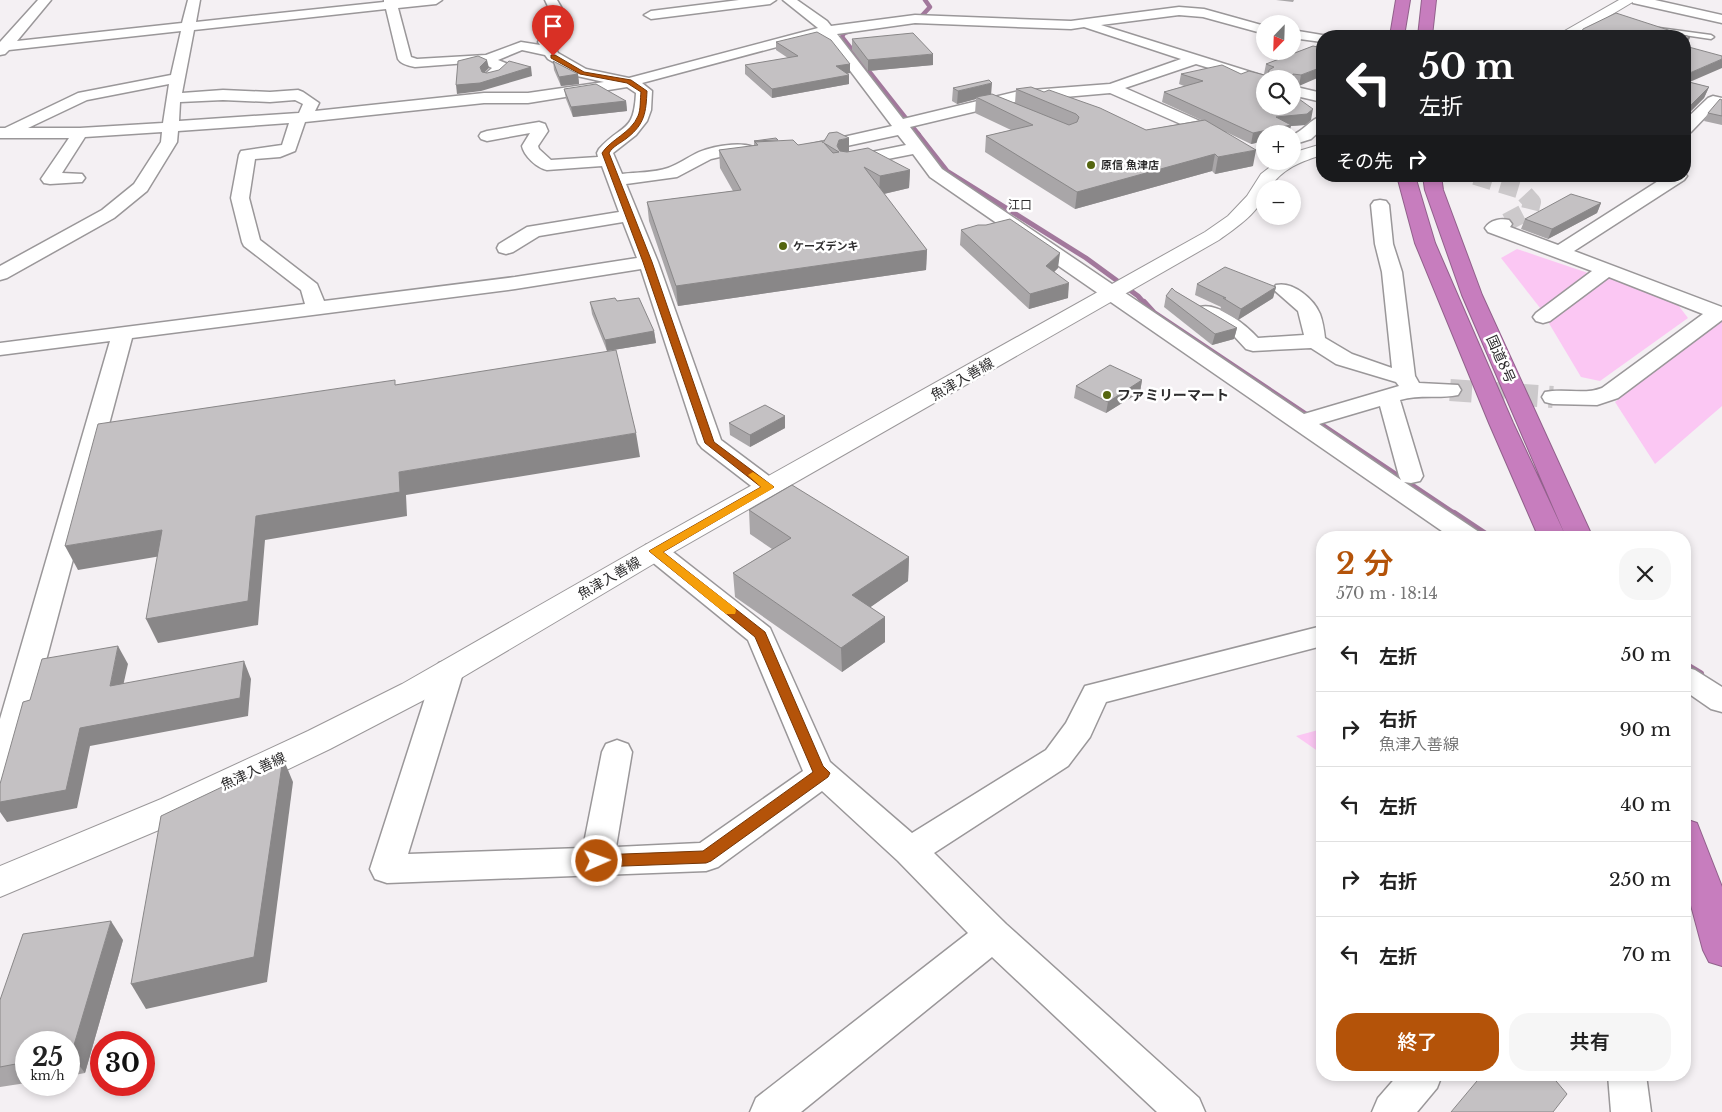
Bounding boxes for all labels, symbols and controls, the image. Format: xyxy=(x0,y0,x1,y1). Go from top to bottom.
pin xyxy=(532,5,574,56)
icon: arrive xyxy=(539,12,567,40)
north arrow xyxy=(1256,15,1301,60)
map controls xyxy=(1256,15,1301,225)
text: 50 m xyxy=(1419,45,1514,88)
icon: left xyxy=(1336,50,1401,115)
button: search xyxy=(1256,70,1301,115)
text: 左折 xyxy=(1419,93,1463,120)
button: + xyxy=(1256,125,1301,170)
icon: right xyxy=(1403,145,1431,173)
text: その先 xyxy=(1336,150,1393,173)
place label: 原信 魚津店 xyxy=(1101,158,1159,172)
marker: 原信 魚津店 xyxy=(1085,159,1097,171)
button: − xyxy=(1256,180,1301,225)
district label: 江口 xyxy=(1008,197,1032,212)
place label: ケーズデンキ xyxy=(793,239,858,253)
marker: ケーズデンキ xyxy=(777,240,789,252)
street label: 国道8号 xyxy=(1483,332,1519,386)
street label: 魚津入善線 xyxy=(927,354,997,404)
place label: ファミリーマート xyxy=(1117,386,1229,404)
marker: ファミリーマート xyxy=(1101,389,1113,401)
text: 2 分 xyxy=(1336,545,1393,582)
button: close xyxy=(1619,548,1671,600)
street label: 魚津入善線 xyxy=(574,553,644,603)
text: 570 m · 18:14 xyxy=(1336,583,1438,603)
icon: left xyxy=(1336,640,1364,668)
text: 50 m xyxy=(1621,643,1671,666)
text: 左折 xyxy=(1379,645,1417,668)
text: 右折 xyxy=(1379,708,1417,731)
icon: right xyxy=(1336,715,1364,743)
text: 90 m xyxy=(1619,718,1671,741)
text: 魚津入善線 xyxy=(1379,734,1459,754)
street label: 魚津入善線 xyxy=(217,748,289,794)
icon: left xyxy=(1336,790,1364,818)
text: 40 m xyxy=(1620,793,1671,816)
text: 左折 xyxy=(1379,795,1417,818)
position arrow xyxy=(570,834,622,886)
icon: right xyxy=(1336,865,1364,893)
text: 250 m xyxy=(1609,868,1671,891)
text: 右折 xyxy=(1379,870,1417,893)
icon: left xyxy=(1336,940,1364,968)
text: 70 m xyxy=(1622,943,1671,966)
text: 左折 xyxy=(1379,945,1417,968)
button: 終了 xyxy=(1336,1013,1499,1071)
button: 共有 xyxy=(1509,1013,1671,1071)
speed limit sign: 30 xyxy=(90,1031,155,1096)
text: 25 xyxy=(32,1042,63,1073)
text: km/h xyxy=(30,1068,65,1083)

